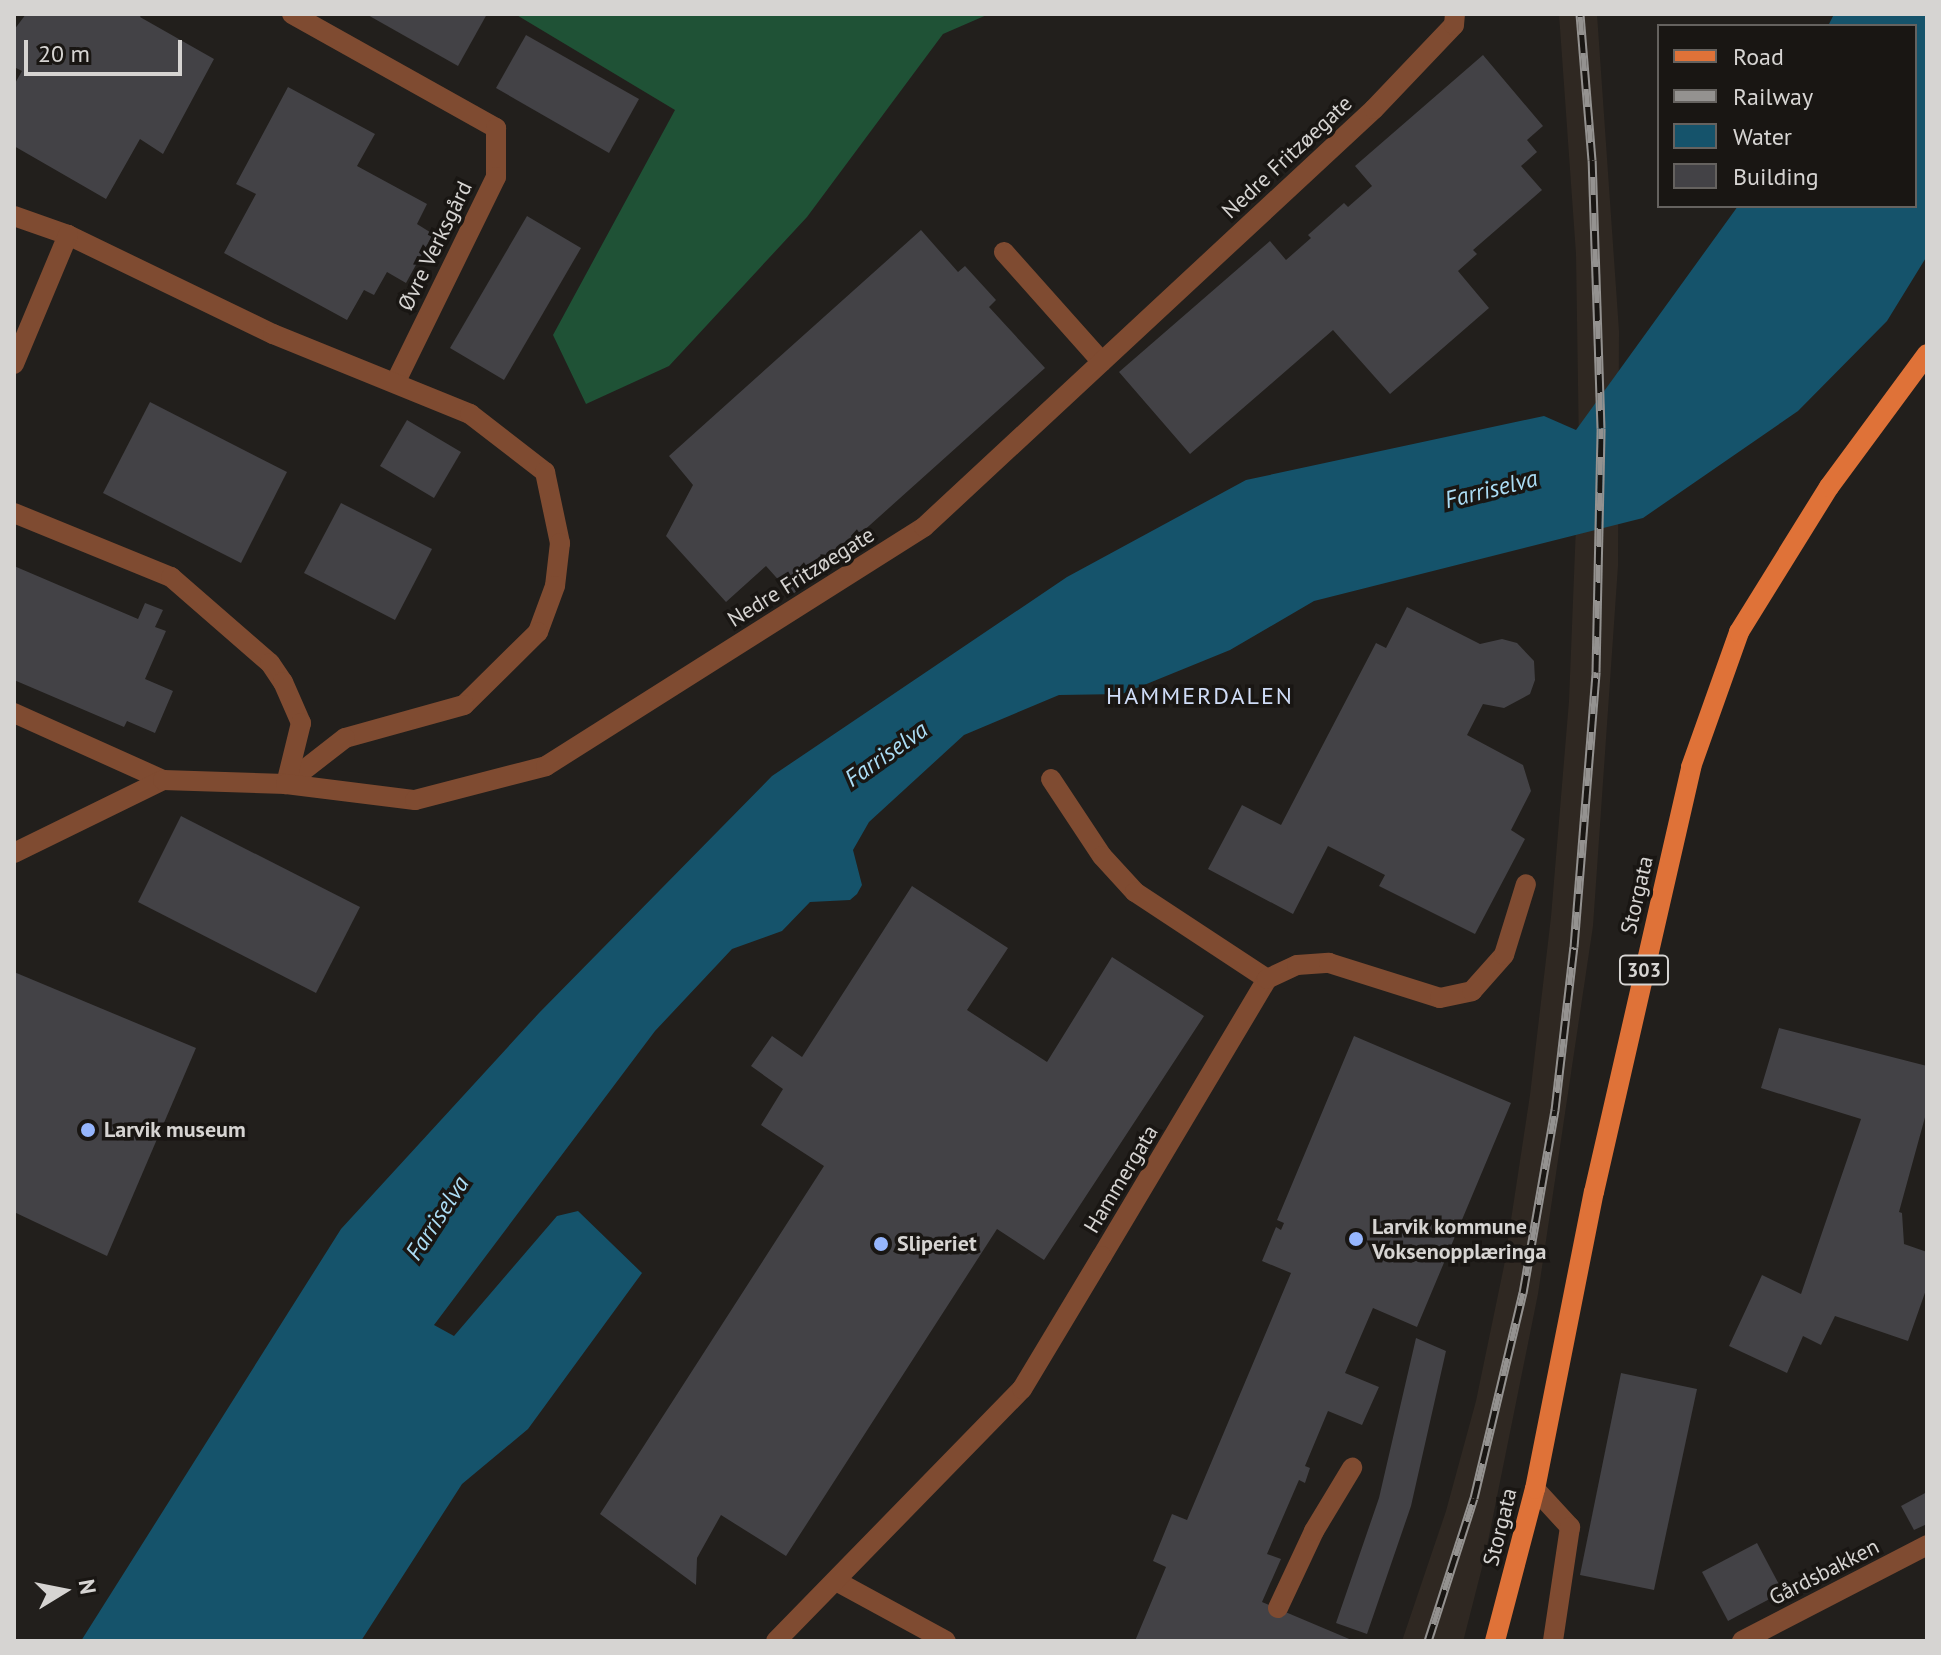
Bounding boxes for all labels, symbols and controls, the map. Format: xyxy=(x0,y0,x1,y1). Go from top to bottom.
scale bar xyxy=(28,24,186,74)
legend xyxy=(1657,24,1917,208)
text: 20 m xyxy=(38,38,90,69)
text: Road xyxy=(1733,41,1784,72)
text: Railway xyxy=(1733,81,1813,112)
street label: Nedre Fritzøegate xyxy=(1217,90,1357,224)
text: Water xyxy=(1733,121,1792,152)
text: Building xyxy=(1733,161,1819,192)
street label: Øvre Verksgård xyxy=(392,177,478,315)
water label: Farriselva xyxy=(1442,464,1540,514)
street label: Nedre Fritzøegate xyxy=(723,521,879,633)
district label: HAMMERDALEN xyxy=(1106,682,1294,710)
water label: Farriselva xyxy=(839,715,933,793)
street label: Storgata xyxy=(1615,853,1659,937)
road number: 303 xyxy=(1618,954,1670,986)
place label: Larvik museum xyxy=(104,1117,246,1143)
street label: Hammergata xyxy=(1078,1120,1164,1238)
marker: Larvik museum xyxy=(79,1121,97,1139)
water label: Farriselva xyxy=(399,1171,475,1265)
place label: Larvik kommune Voksenopplæringa xyxy=(1372,1213,1546,1264)
marker: Larvik kommune Voksenopplæringa xyxy=(1347,1230,1365,1248)
place label: Sliperiet xyxy=(897,1231,977,1257)
marker: Sliperiet xyxy=(872,1235,890,1253)
street label: Storgata xyxy=(1478,1485,1522,1569)
street label: Gårdsbakken xyxy=(1765,1533,1883,1611)
north arrow xyxy=(24,1551,104,1631)
text: N xyxy=(73,1577,103,1596)

